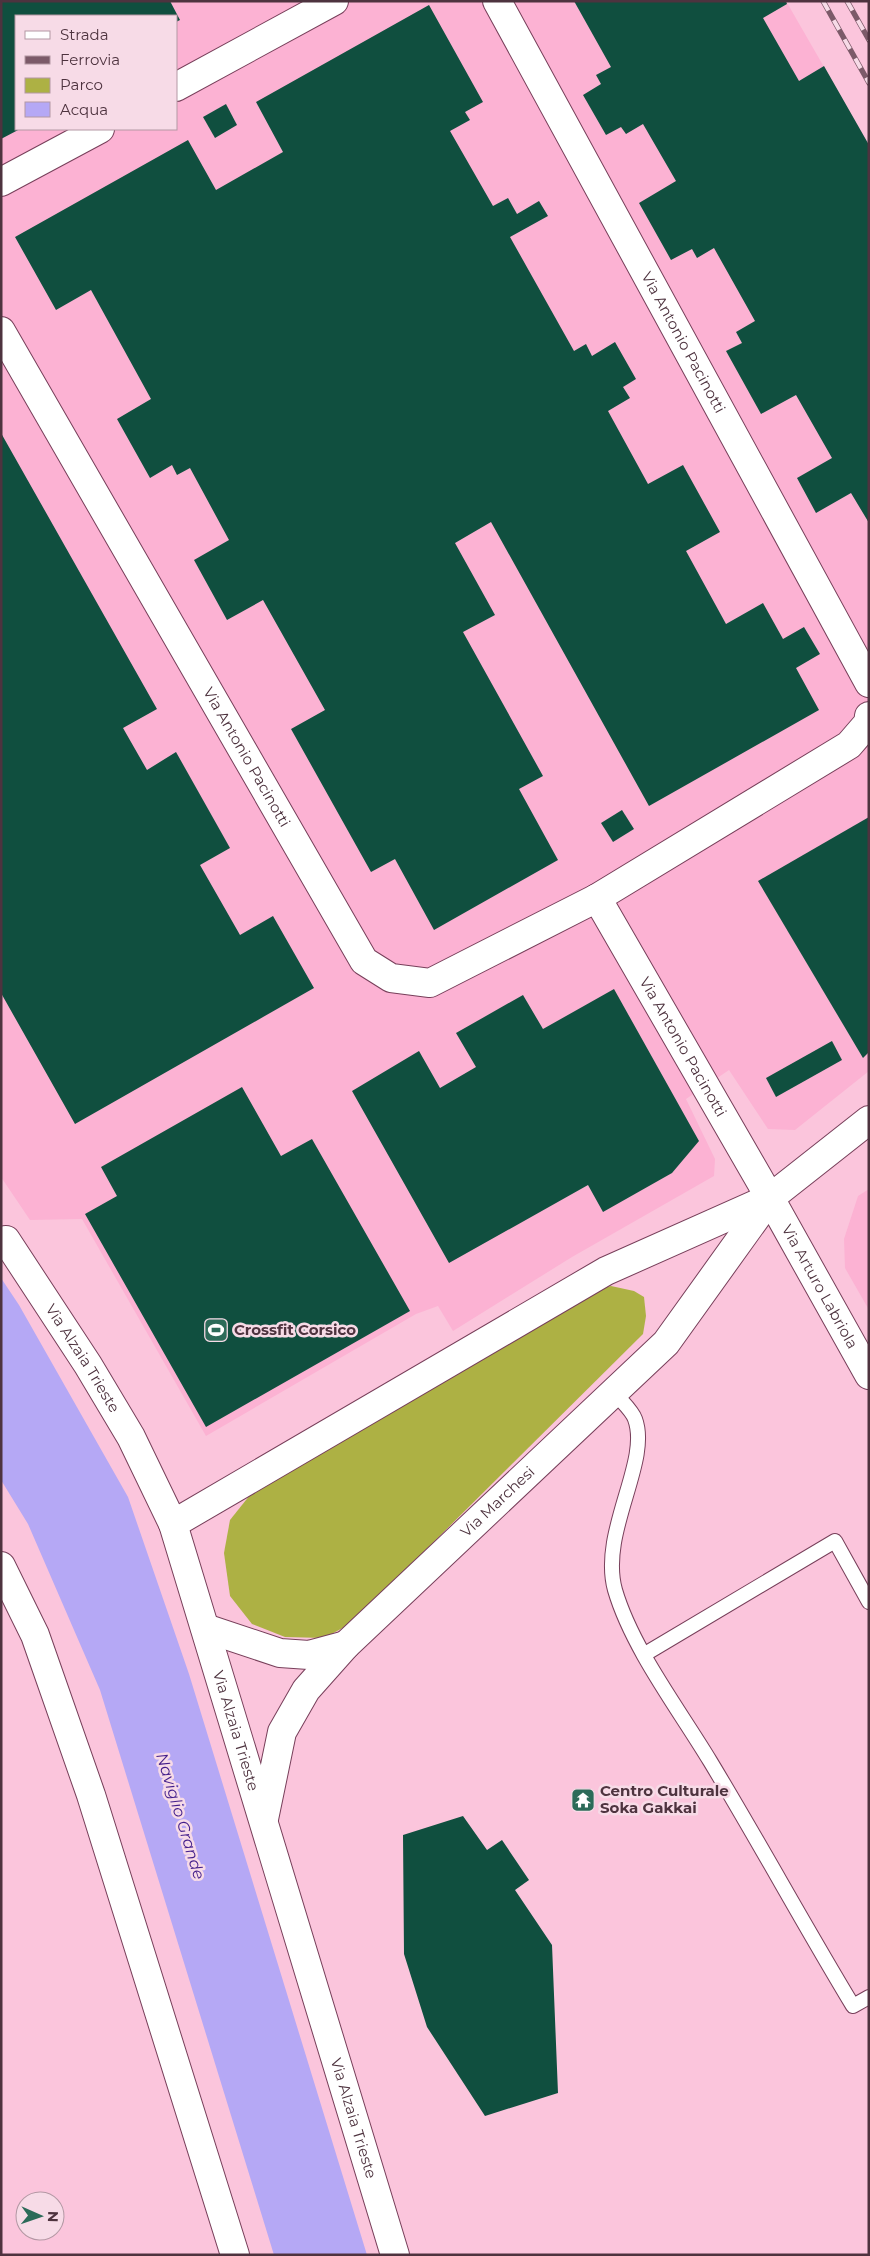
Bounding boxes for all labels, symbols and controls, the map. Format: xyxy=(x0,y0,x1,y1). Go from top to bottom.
legend xyxy=(15,15,178,130)
text: Strada xyxy=(60,25,109,44)
text: Ferrovia xyxy=(60,50,120,69)
text: Parco xyxy=(60,75,103,94)
text: Acqua xyxy=(60,100,108,119)
street label: Via Antonio Pacinotti xyxy=(638,268,730,416)
street label: Via Antonio Pacinotti xyxy=(199,684,295,830)
street label: Via Antonio Pacinotti xyxy=(636,974,731,1120)
street label: Via Arturo Labriola xyxy=(778,1221,862,1352)
street label: Via Alzaia Trieste xyxy=(42,1300,124,1416)
sports icon: Crossfit Corsico xyxy=(203,1317,229,1343)
place label: Crossfit Corsico xyxy=(234,1320,356,1339)
street label: Via Marchesi xyxy=(456,1462,538,1541)
street label: Via Alzaia Trieste xyxy=(209,1668,263,1793)
water label: Naviglio Grande xyxy=(152,1751,209,1882)
place label: Centro Culturale Soka Gakkai xyxy=(600,1781,729,1817)
temple icon: Centro Culturale Soka Gakkai xyxy=(570,1787,596,1813)
street label: Via Alzaia Trieste xyxy=(327,2056,381,2181)
north arrow xyxy=(15,2191,65,2241)
text: N xyxy=(44,2210,62,2222)

